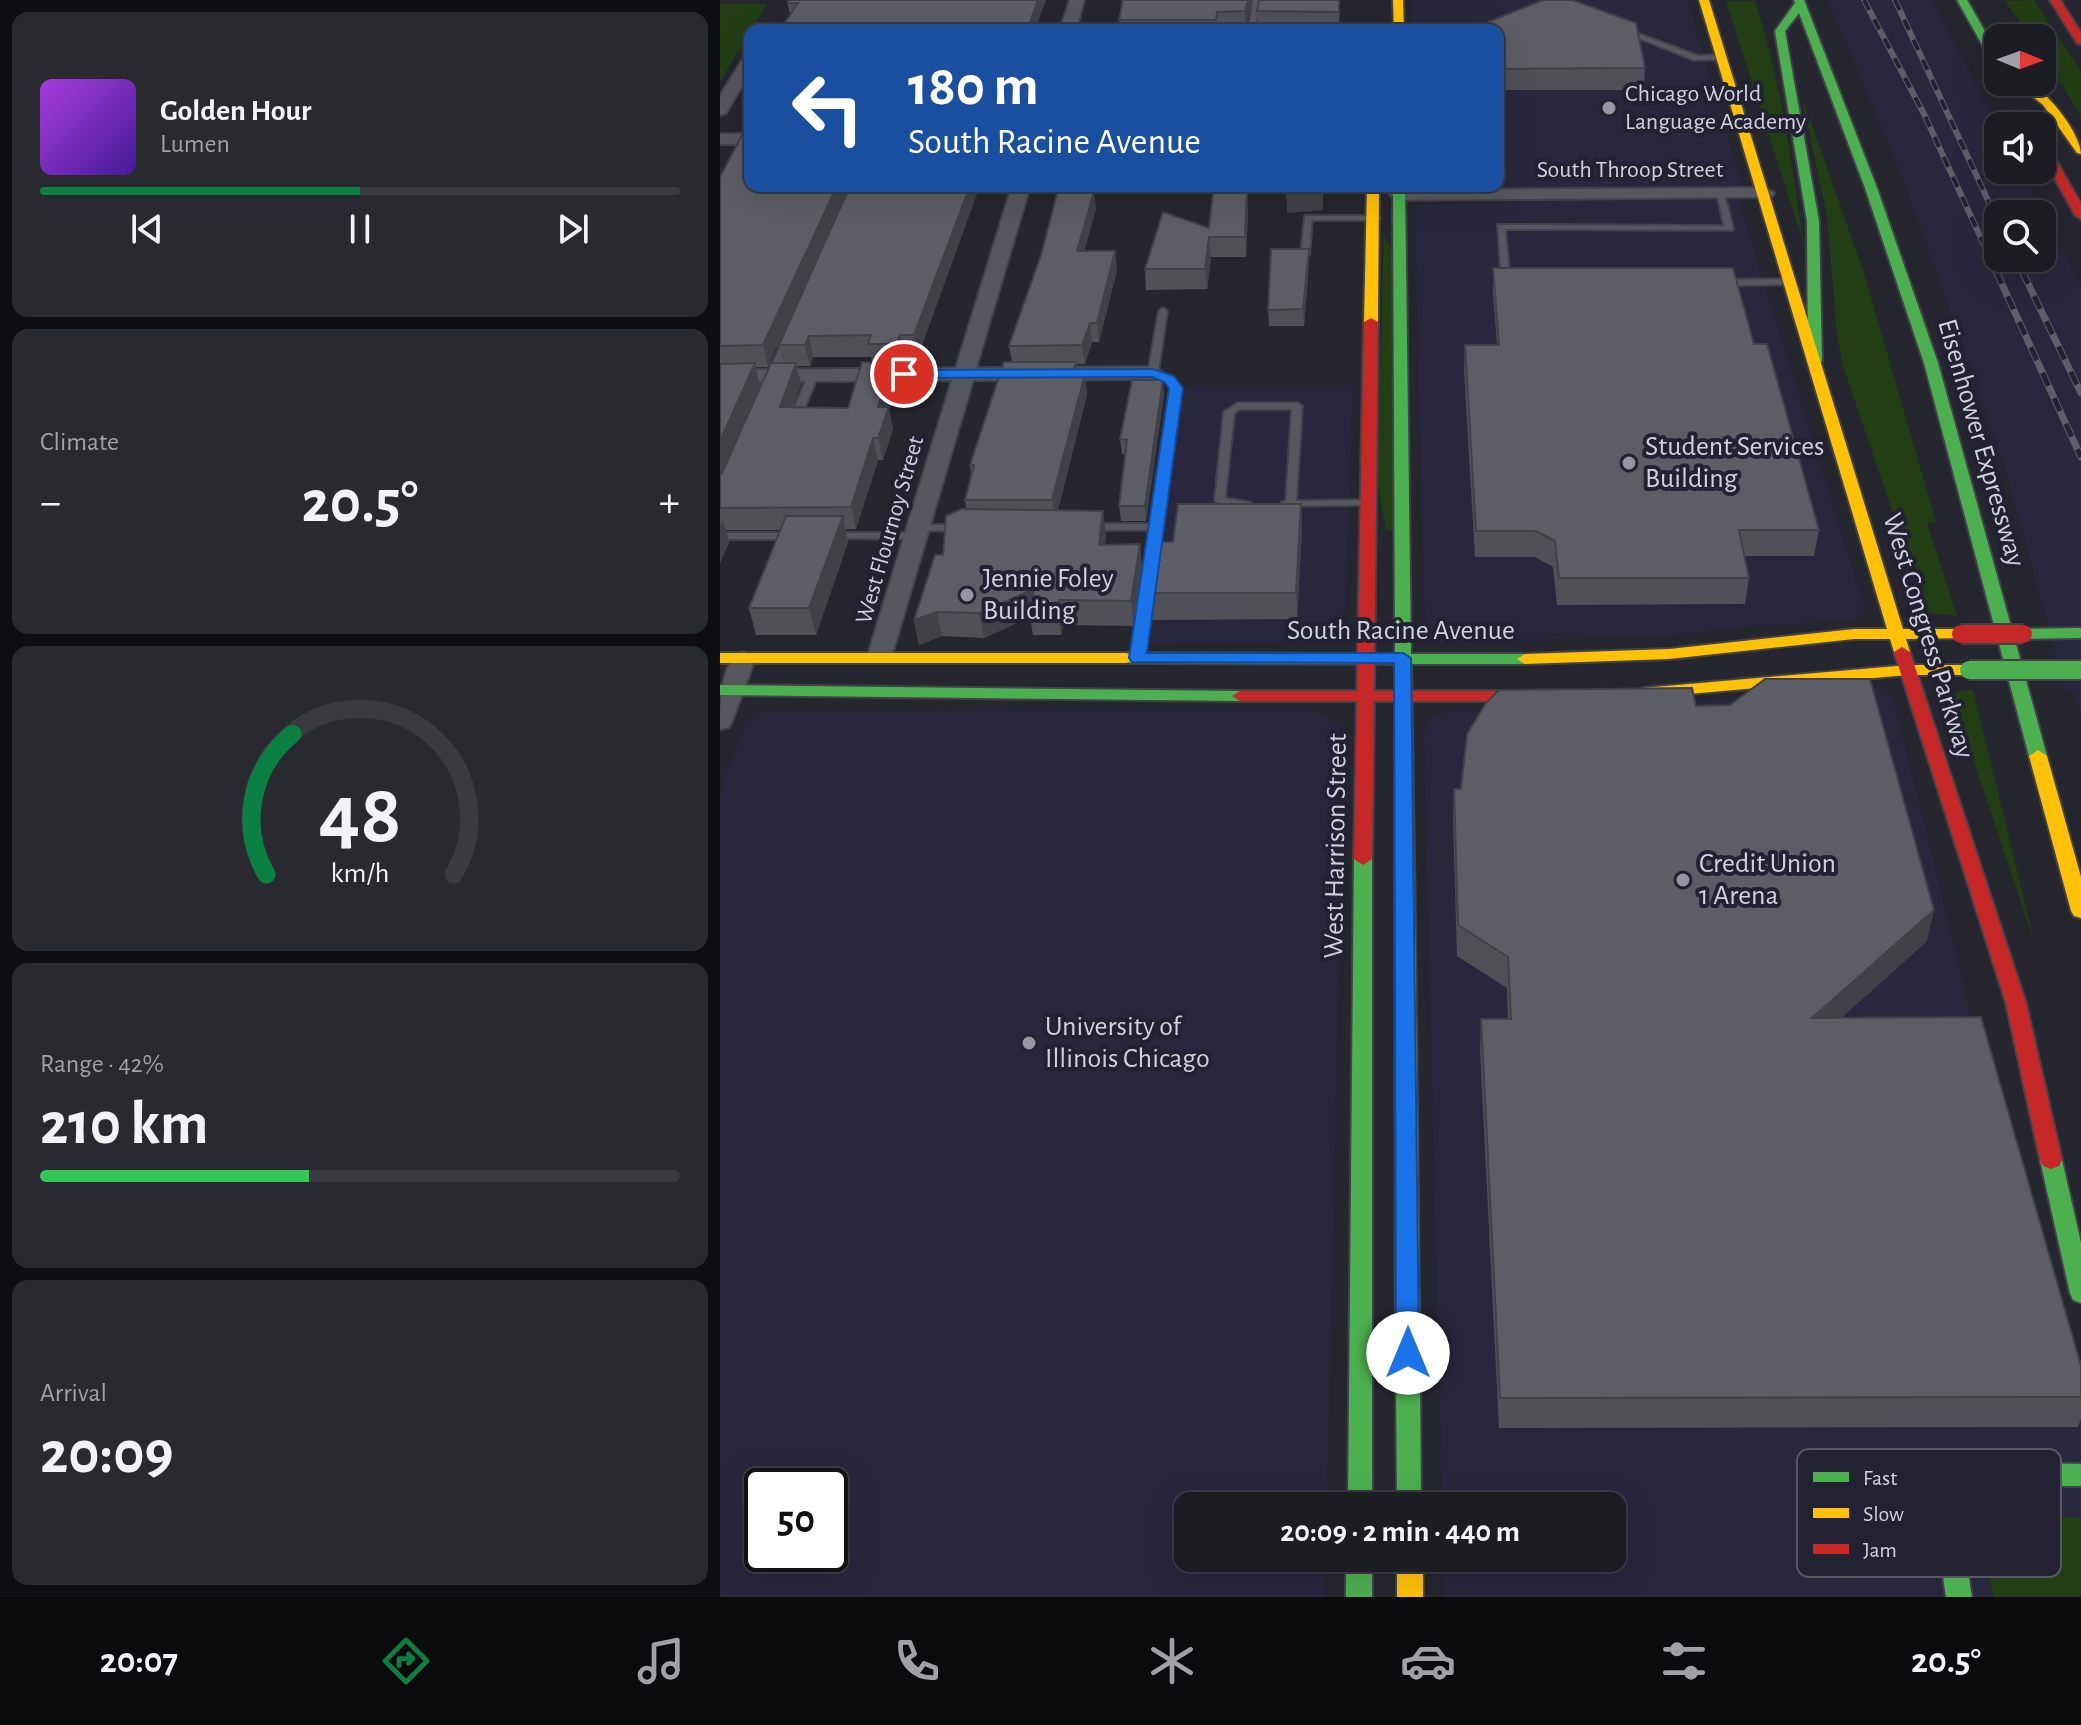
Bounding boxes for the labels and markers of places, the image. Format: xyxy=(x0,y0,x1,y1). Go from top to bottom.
place label: Chicago World Language Academy xyxy=(1625,82,1806,134)
marker: Chicago World Language Academy xyxy=(1600,99,1618,117)
pin xyxy=(870,340,938,408)
place label: Student Services Building xyxy=(1645,433,1824,493)
marker: Student Services Building xyxy=(1620,454,1638,472)
place label: Jennie Foley Building xyxy=(983,565,1114,625)
marker: Jennie Foley Building xyxy=(958,586,976,604)
place label: Credit Union 1 Arena xyxy=(1699,850,1836,910)
marker: Credit Union 1 Arena xyxy=(1674,871,1692,889)
place label: University of Illinois Chicago xyxy=(1045,1013,1210,1073)
marker: University of Illinois Chicago xyxy=(1020,1034,1038,1052)

